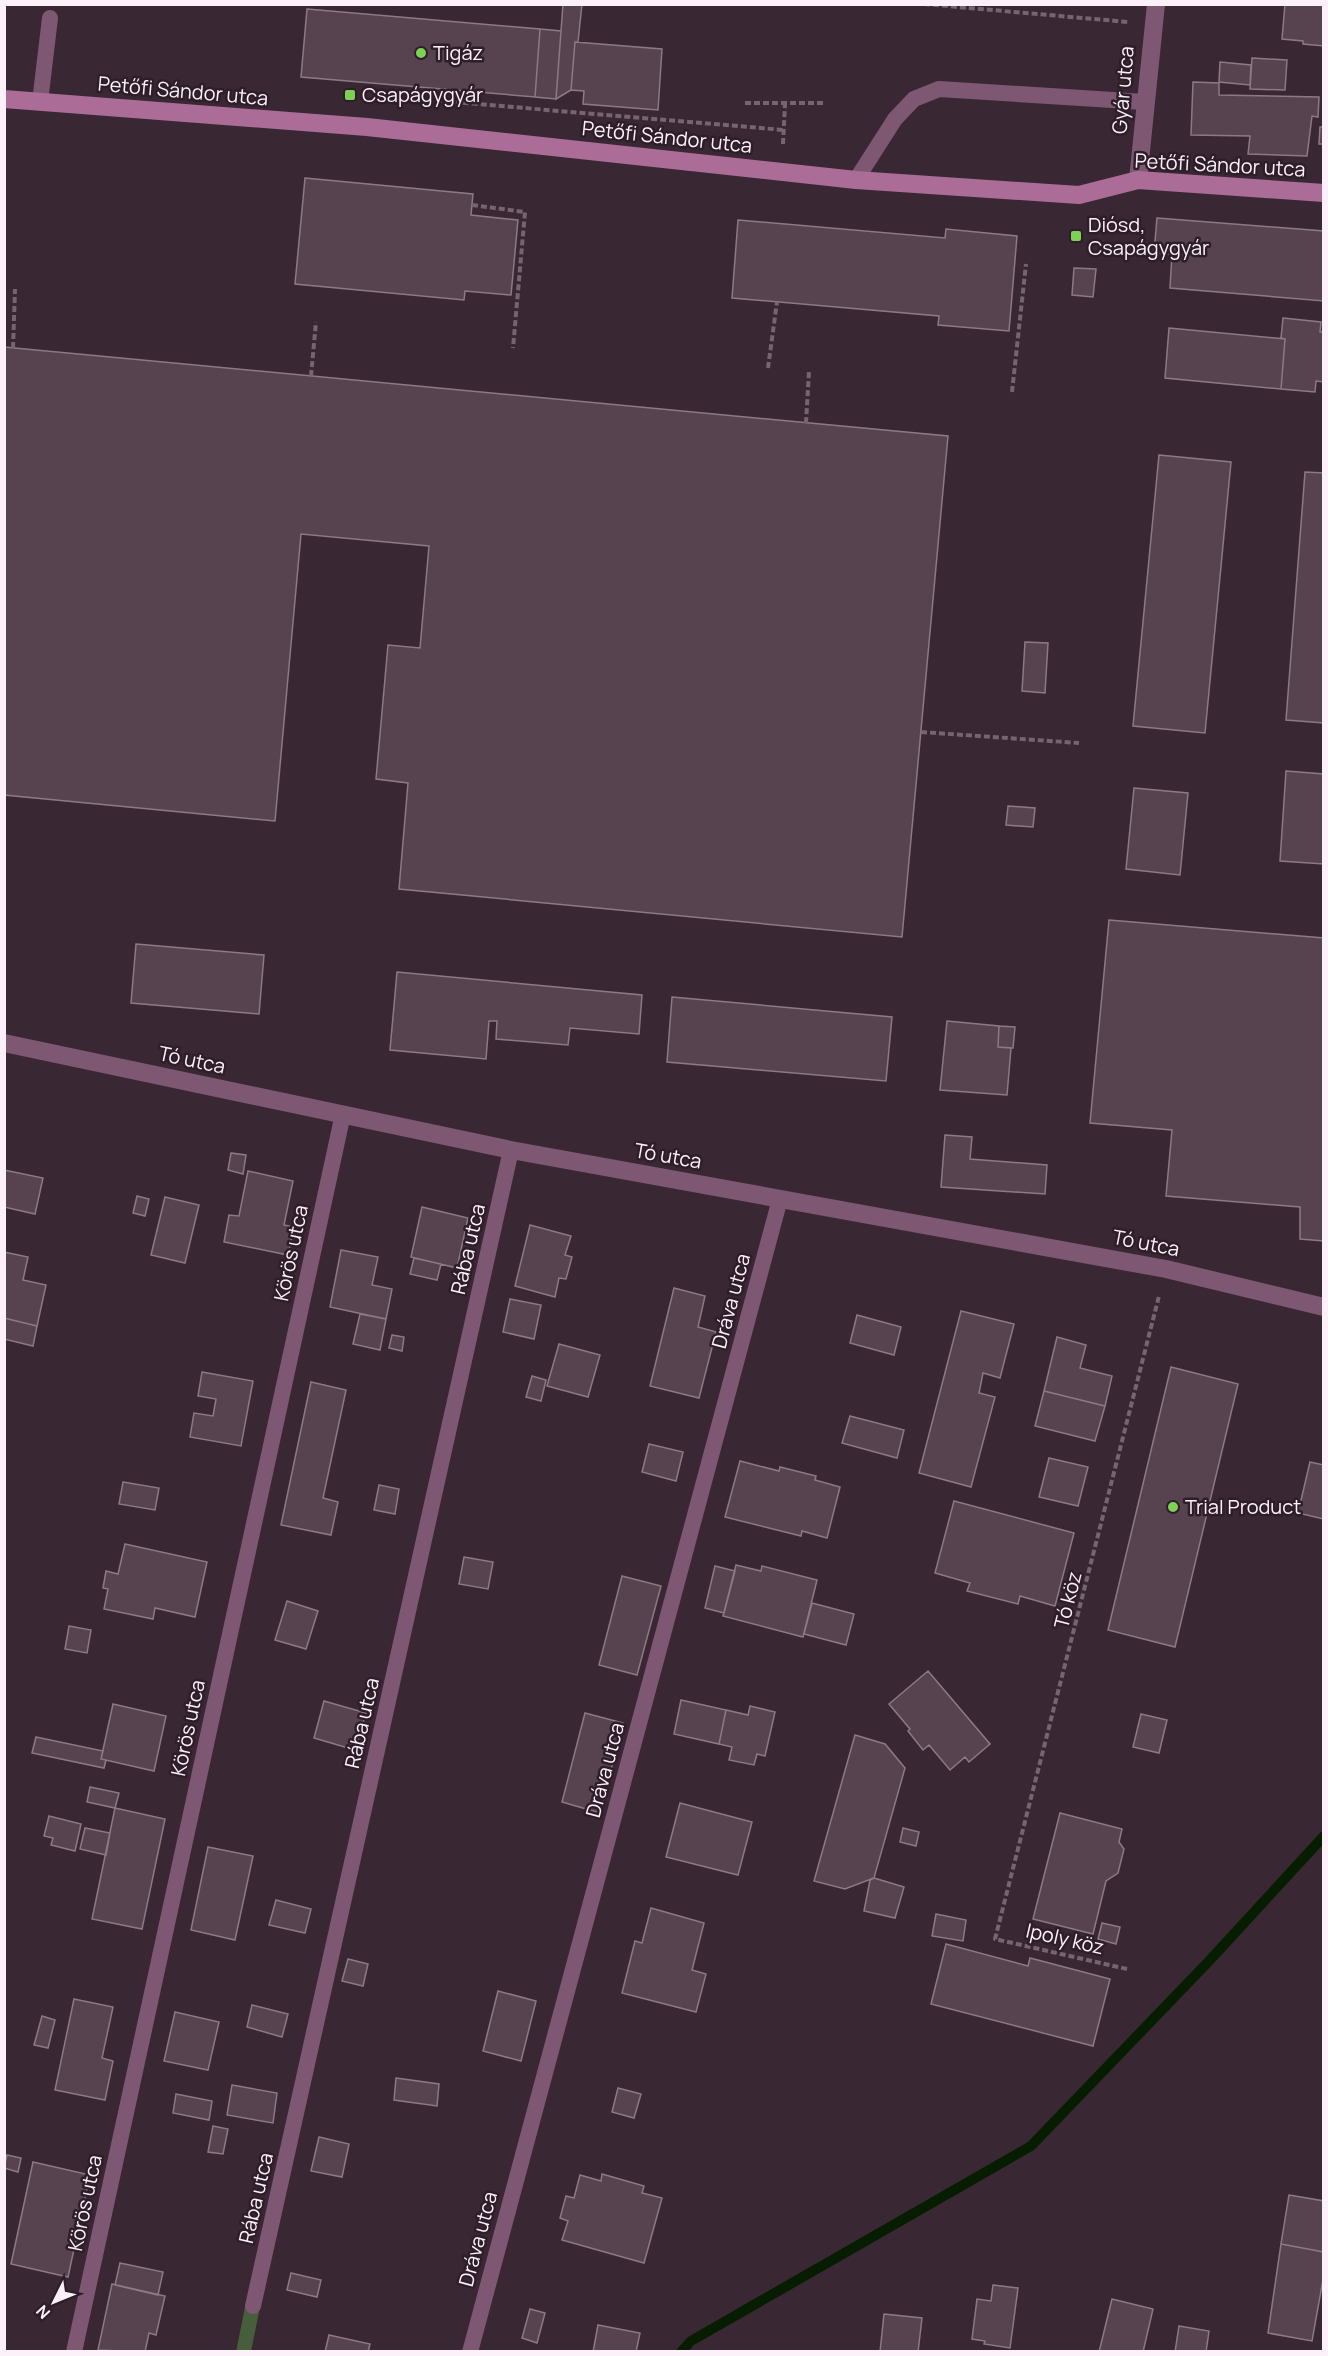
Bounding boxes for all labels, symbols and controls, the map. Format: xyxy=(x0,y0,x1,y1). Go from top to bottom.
place label: Tigáz xyxy=(433,39,483,66)
street label: Gyár utca xyxy=(1105,45,1140,135)
marker: Tigáz xyxy=(414,46,428,60)
street label: Petőfi Sándor utca xyxy=(97,70,269,111)
place label: Csapágygyár xyxy=(362,81,483,108)
marker: Csapágygyár xyxy=(343,88,357,102)
street label: Petőfi Sándor utca xyxy=(581,114,753,159)
street label: Petőfi Sándor utca xyxy=(1134,147,1306,182)
place label: Diósd, Csapágygyár xyxy=(1088,211,1209,261)
marker: Diósd, Csapágygyár xyxy=(1069,229,1083,243)
street label: Tó utca xyxy=(156,1039,228,1080)
street label: Tó utca xyxy=(632,1136,704,1175)
street label: Rába utca xyxy=(444,1201,491,1297)
street label: Körös utca xyxy=(267,1202,314,1304)
street label: Tó utca xyxy=(1110,1223,1182,1262)
street label: Dráva utca xyxy=(705,1250,756,1351)
place label: Trial Product xyxy=(1185,1493,1301,1520)
marker: Trial Product xyxy=(1166,1500,1180,1514)
street label: Tó köz xyxy=(1047,1569,1088,1631)
street label: Rába utca xyxy=(338,1675,385,1771)
street label: Körös utca xyxy=(164,1677,211,1779)
street label: Dráva utca xyxy=(579,1719,630,1820)
street label: Ipoly köz xyxy=(1023,1916,1107,1961)
street label: Rába utca xyxy=(232,2150,279,2246)
street label: Körös utca xyxy=(61,2152,108,2254)
street label: Dráva utca xyxy=(452,2188,503,2289)
north arrow xyxy=(24,2272,84,2332)
text: N xyxy=(31,2301,55,2324)

